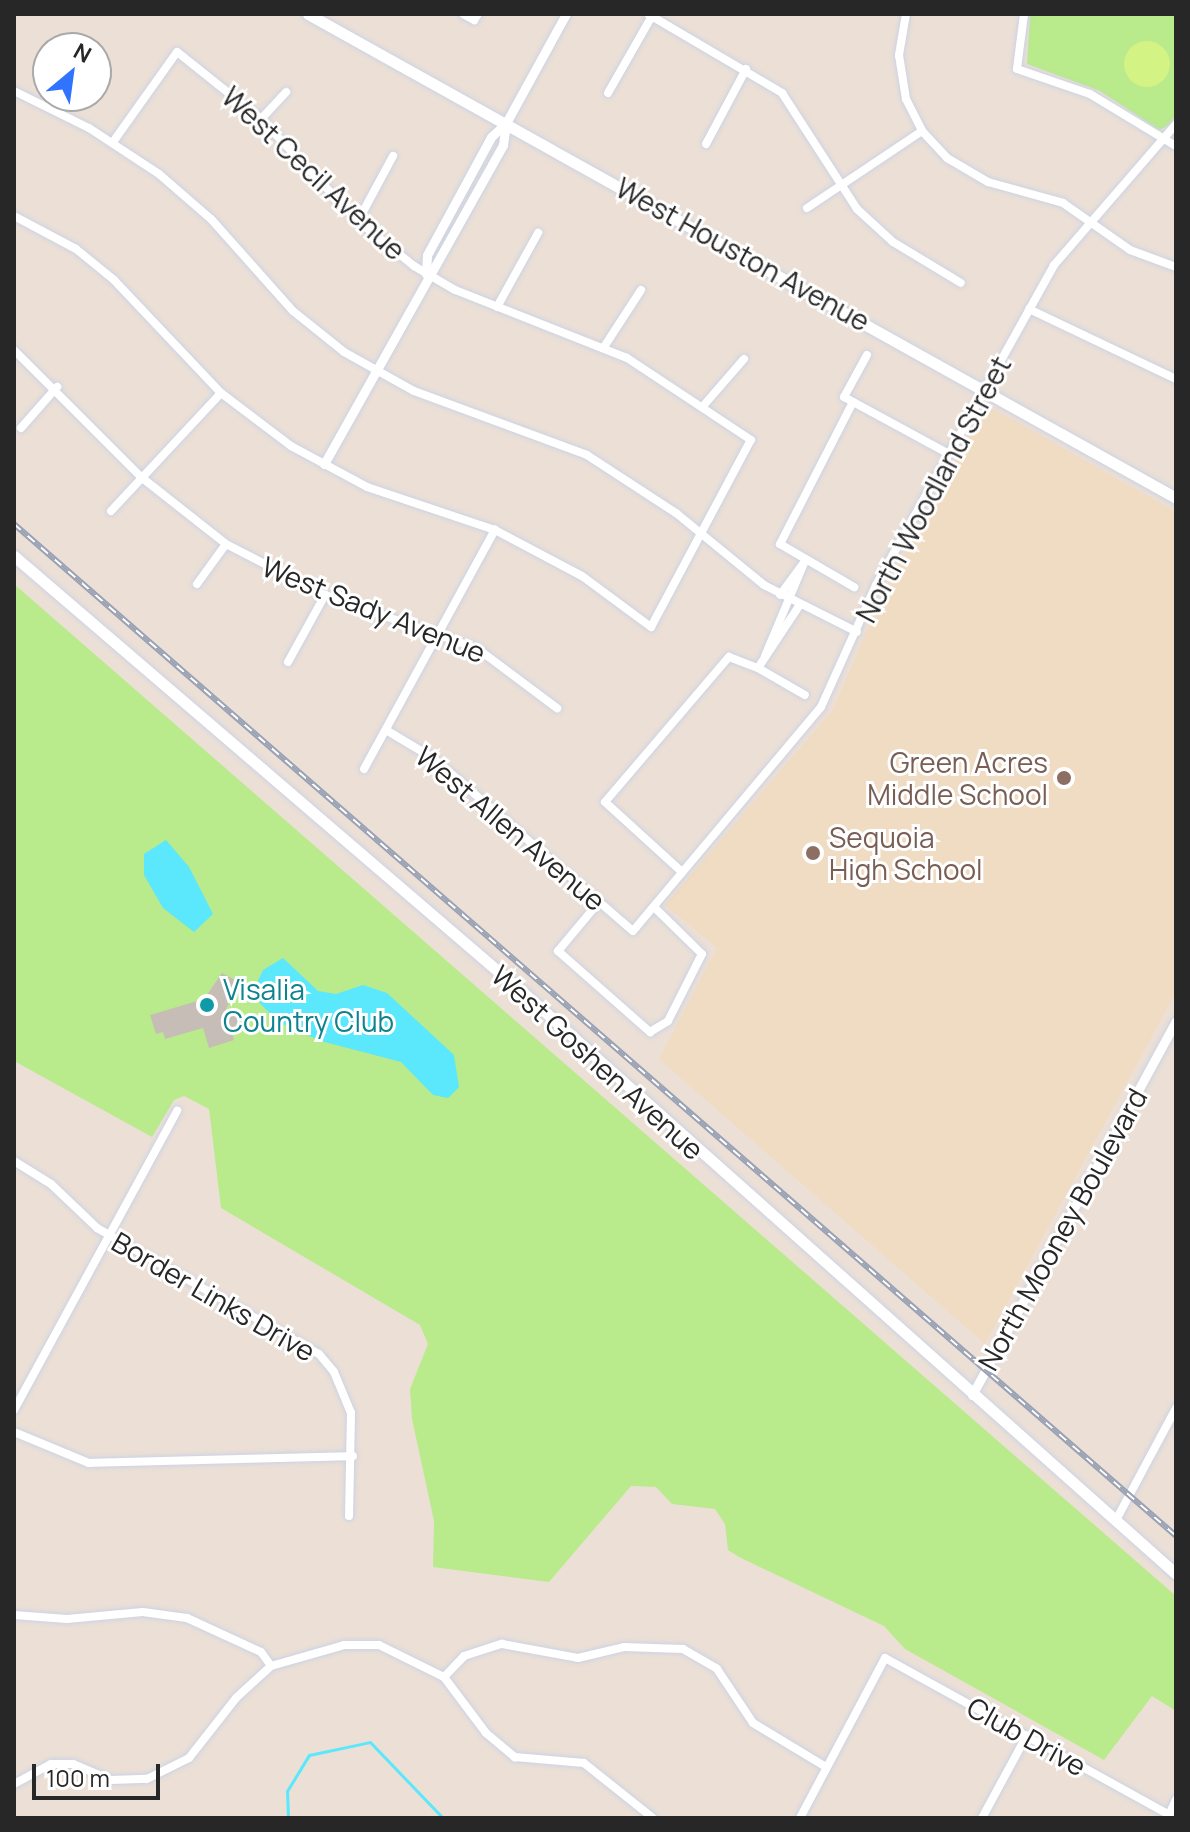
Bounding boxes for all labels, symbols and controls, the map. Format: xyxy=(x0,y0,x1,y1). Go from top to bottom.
north arrow xyxy=(32,32,112,112)
text: N xyxy=(68,36,97,70)
street label: West Cecil Avenue xyxy=(215,79,413,267)
street label: West Houston Avenue xyxy=(610,170,876,338)
street label: North Woodland Street xyxy=(849,350,1017,628)
street label: West Sady Avenue xyxy=(257,549,491,669)
street label: West Allen Avenue xyxy=(409,739,613,917)
place label: Green Acres Middle School xyxy=(867,745,1048,811)
marker: Green Acres Middle School xyxy=(1055,769,1073,787)
place label: Sequoia High School xyxy=(829,820,983,886)
marker: Sequoia High School xyxy=(804,844,822,862)
street label: West Goshen Avenue xyxy=(485,958,711,1166)
place label: Visalia Country Club xyxy=(223,972,394,1038)
marker: Visalia Country Club xyxy=(198,996,216,1014)
street label: North Mooney Boulevard xyxy=(970,1082,1154,1376)
street label: Border Links Drive xyxy=(106,1224,322,1368)
street label: Club Drive xyxy=(962,1690,1092,1782)
scale bar xyxy=(36,1748,164,1798)
text: 100 m xyxy=(46,1761,110,1794)

